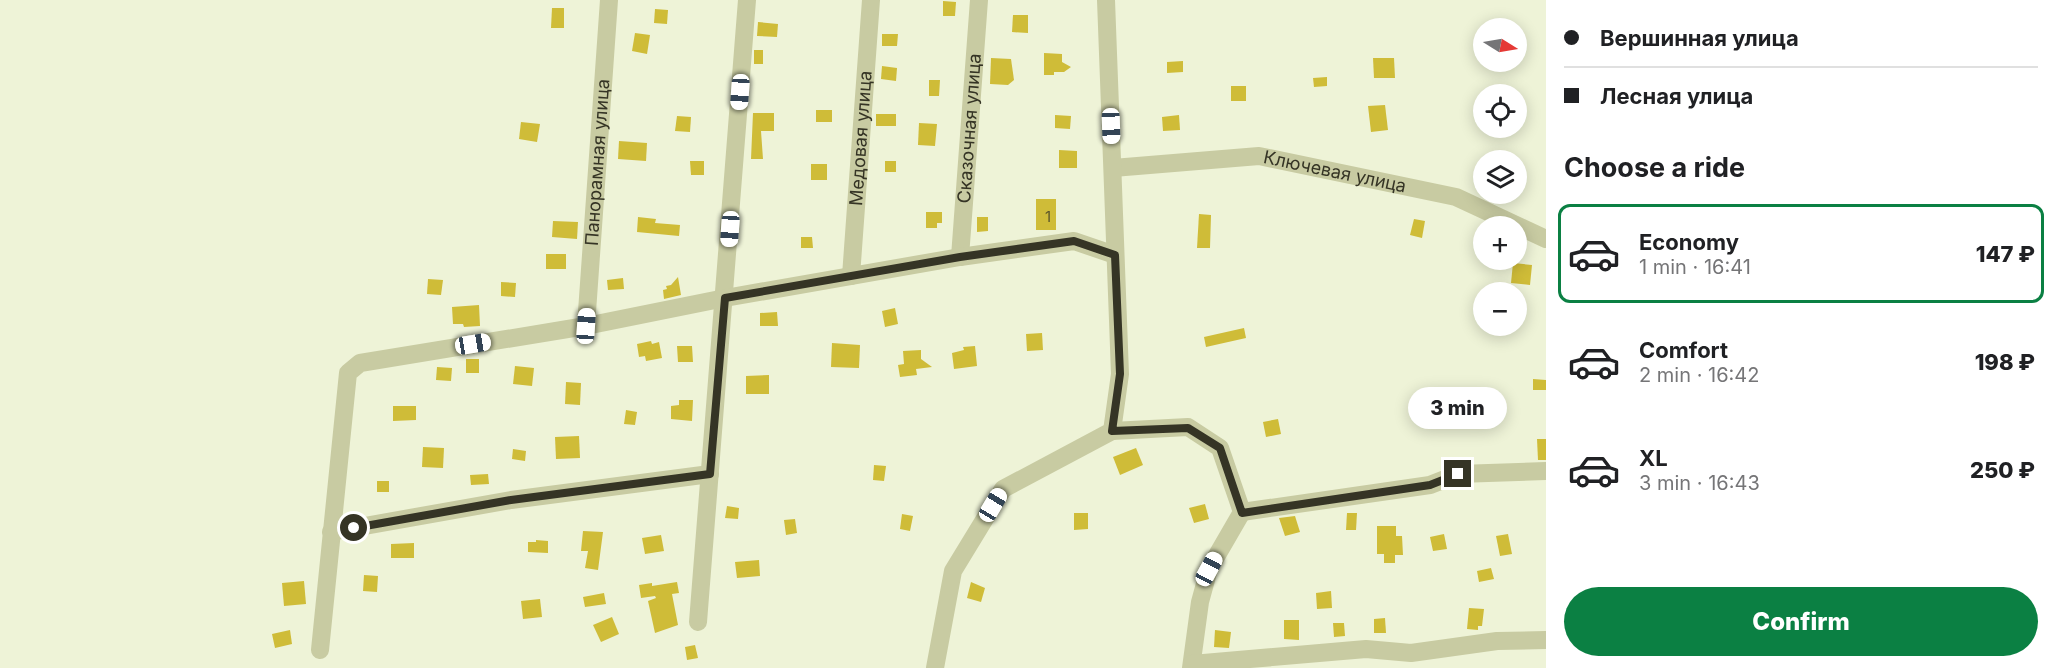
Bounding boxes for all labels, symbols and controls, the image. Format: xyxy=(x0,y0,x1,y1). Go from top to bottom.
north arrow xyxy=(1473,18,1527,72)
map controls xyxy=(1473,18,1527,336)
text: Вершинная улица xyxy=(1600,25,1799,51)
street label: Сказочная улица xyxy=(953,53,985,204)
street label: Медовая улица xyxy=(845,70,876,207)
car xyxy=(730,73,750,111)
street label: Панорамная улица xyxy=(581,78,613,246)
text: Лесная улица xyxy=(1600,83,1753,109)
button: locate xyxy=(1473,84,1527,138)
car xyxy=(1101,108,1121,144)
street label: Ключевая улица xyxy=(1262,146,1408,196)
button: layers xyxy=(1473,150,1527,204)
text: Choose a ride xyxy=(1564,151,1745,184)
house number: 1 xyxy=(1045,207,1051,226)
car xyxy=(720,210,740,248)
button: + xyxy=(1473,216,1527,270)
icon: car xyxy=(1567,227,1621,281)
text: Economy xyxy=(1639,229,1739,255)
text: 147 ₽ xyxy=(1976,241,2035,267)
text: 1 min · 16:41 xyxy=(1639,255,1751,279)
button: − xyxy=(1473,282,1527,336)
car xyxy=(576,307,596,345)
car xyxy=(454,332,492,356)
icon: car xyxy=(1567,335,1621,389)
text: Comfort xyxy=(1639,337,1728,363)
text: 198 ₽ xyxy=(1975,349,2035,375)
text: 2 min · 16:42 xyxy=(1639,363,1759,387)
callout: 3 min xyxy=(1408,387,1508,429)
text: 3 min xyxy=(1430,396,1485,420)
icon: car xyxy=(1567,443,1621,497)
text: XL xyxy=(1639,445,1668,471)
text: 250 ₽ xyxy=(1970,457,2035,483)
route end xyxy=(1444,460,1471,487)
text: 3 min · 16:43 xyxy=(1639,471,1760,495)
car xyxy=(976,485,1010,525)
route start xyxy=(340,514,367,541)
car xyxy=(1193,549,1225,589)
button: Confirm xyxy=(1564,587,2038,656)

